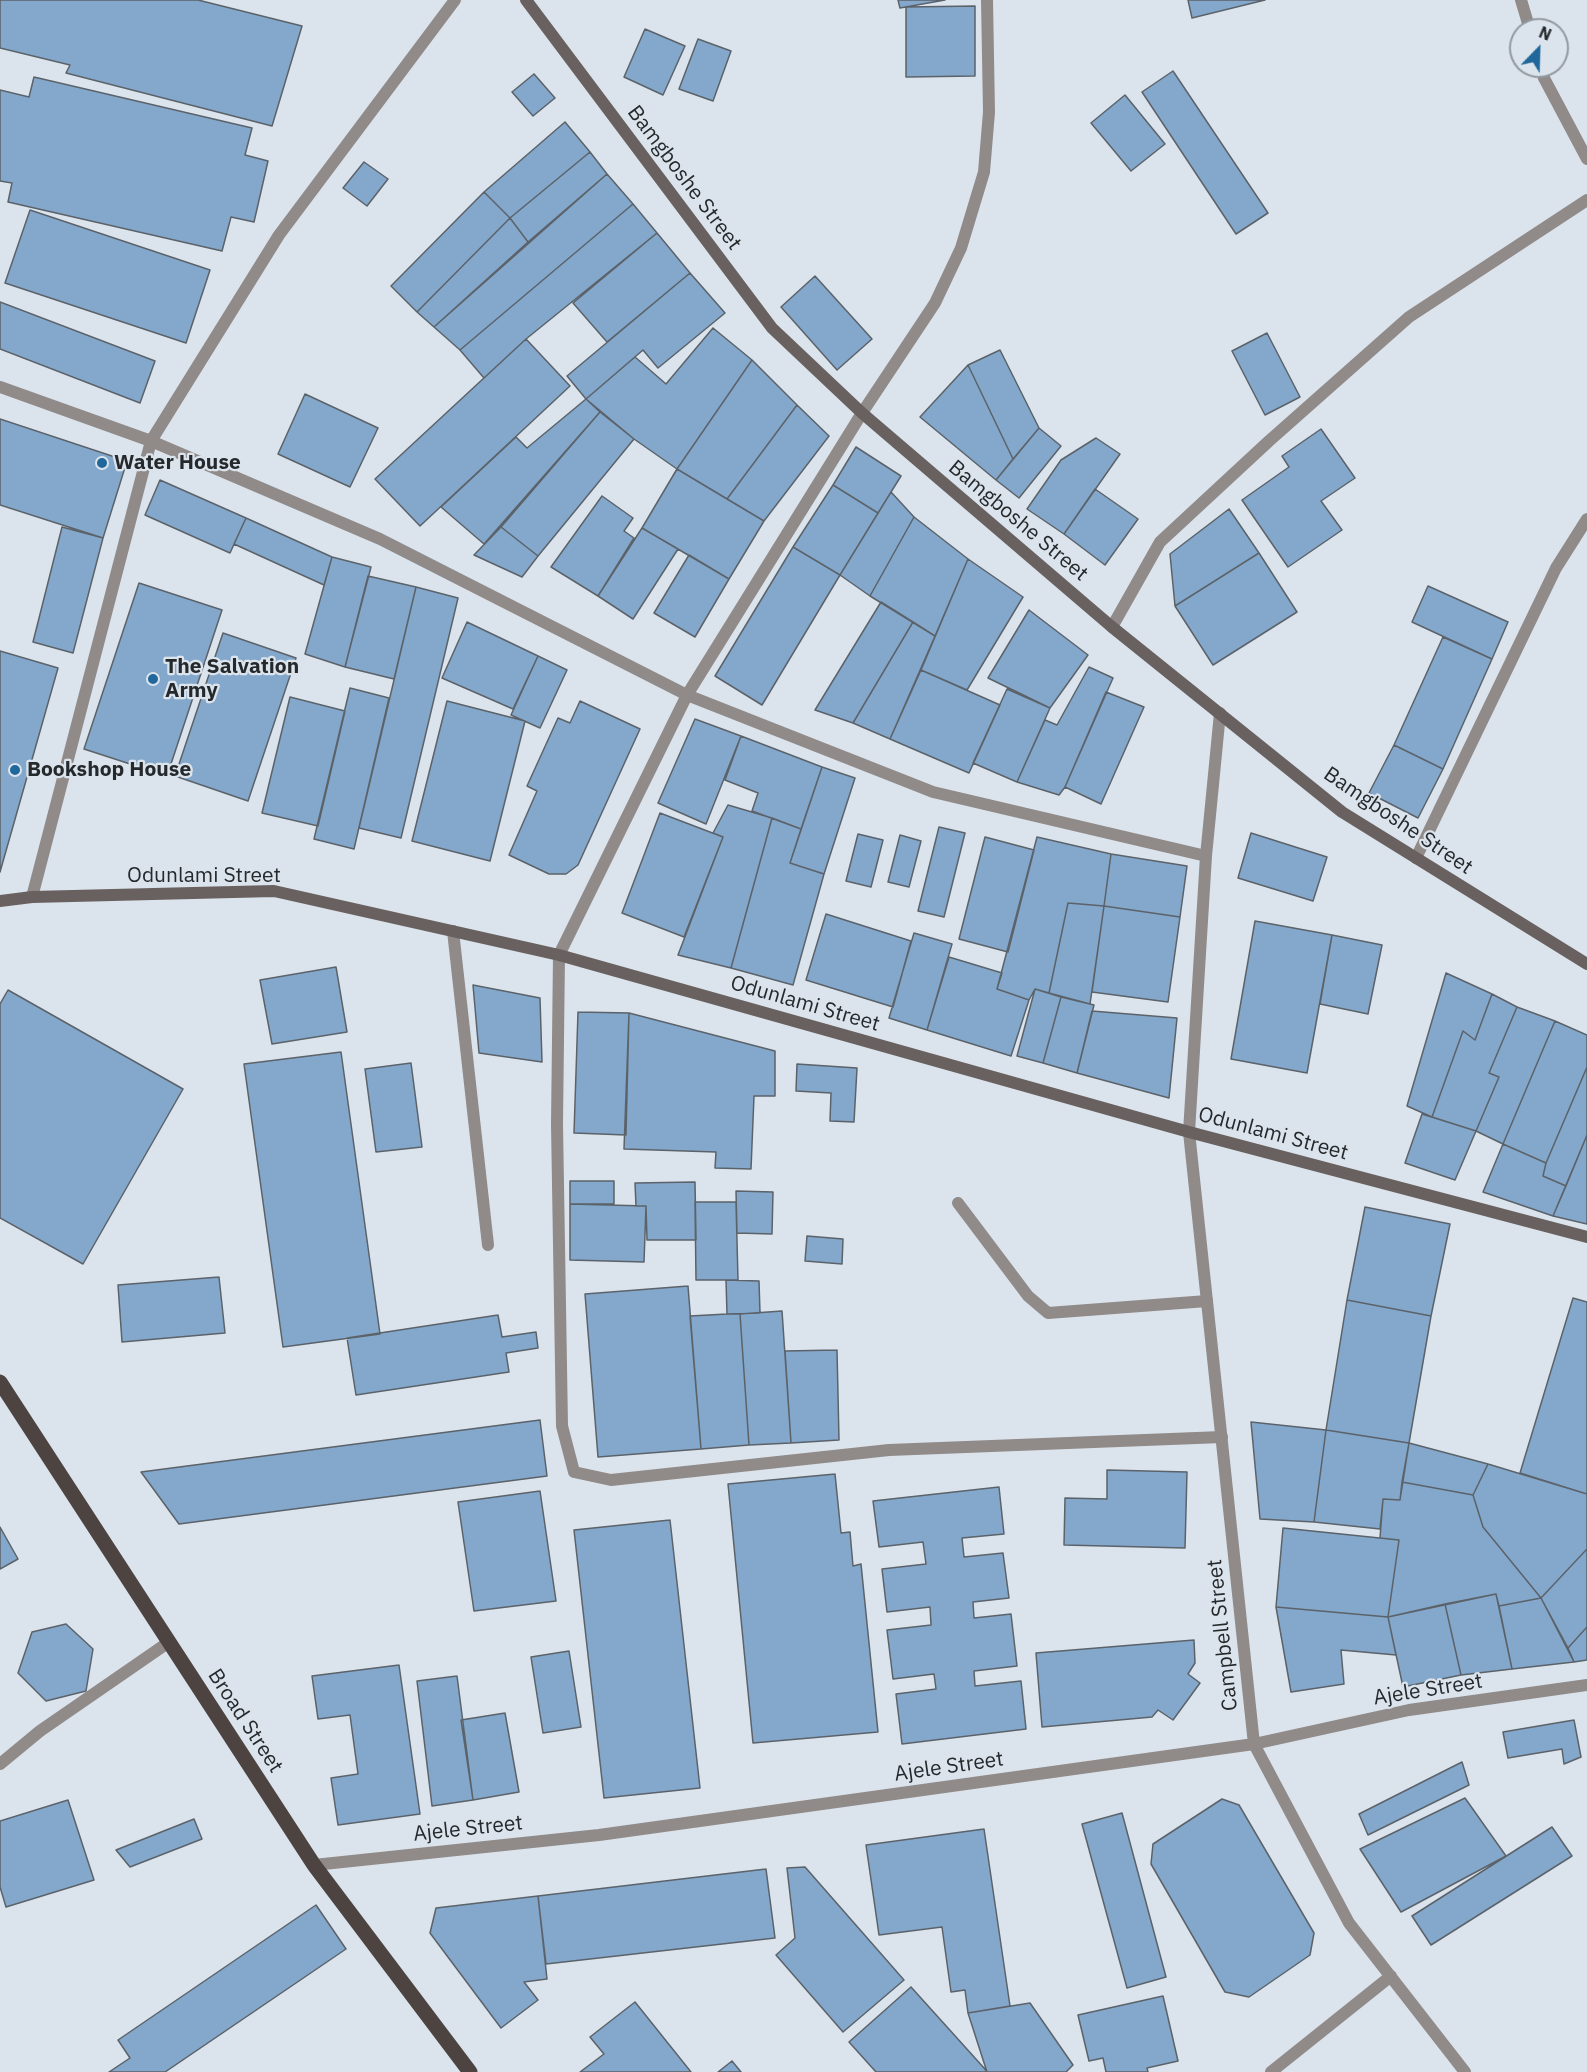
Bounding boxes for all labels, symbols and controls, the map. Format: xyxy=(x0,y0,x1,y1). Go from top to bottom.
north arrow xyxy=(1509,18,1569,78)
text: N xyxy=(1536,22,1554,45)
street label: Bamgboshe Street xyxy=(621,101,747,255)
place label: Water House xyxy=(114,450,241,476)
street label: Bamgboshe Street xyxy=(943,455,1093,587)
marker: Water House xyxy=(95,456,109,470)
place label: The Salvation Army xyxy=(165,654,299,704)
marker: The Salvation Army xyxy=(146,672,160,686)
place label: Bookshop House xyxy=(27,757,191,783)
street label: Bamgboshe Street xyxy=(1319,762,1477,880)
marker: Bookshop House xyxy=(8,763,22,777)
street label: Odunlami Street xyxy=(127,863,281,889)
street label: Odunlami Street xyxy=(728,971,882,1037)
street label: Odunlami Street xyxy=(1195,1102,1351,1166)
street label: Campbell Street xyxy=(1203,1558,1243,1712)
street label: Broad Street xyxy=(202,1664,288,1778)
street label: Ajele Street xyxy=(1372,1669,1484,1711)
street label: Ajele Street xyxy=(893,1747,1005,1787)
street label: Ajele Street xyxy=(412,1811,524,1847)

